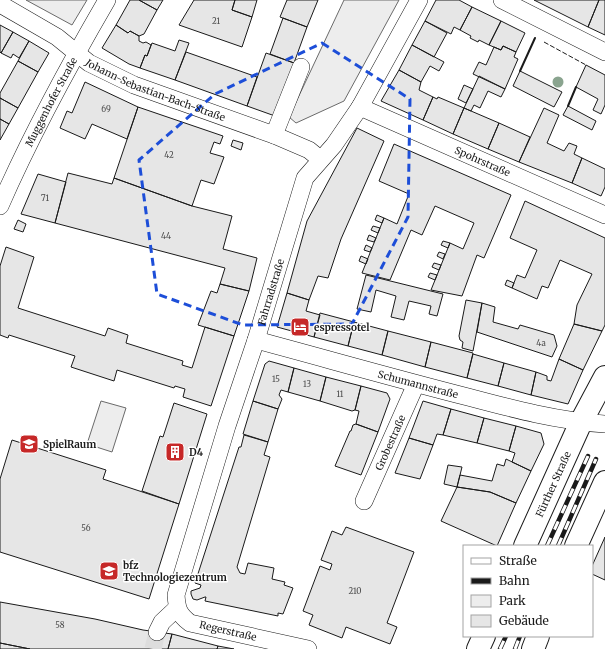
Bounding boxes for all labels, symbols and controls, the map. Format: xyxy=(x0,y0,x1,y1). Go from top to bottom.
house number: 21 xyxy=(212,16,220,26)
street label: Muggenhofer Straße xyxy=(22,55,80,149)
street label: Johann-Sebastian-Bach-Straße xyxy=(82,56,227,124)
house number: 69 xyxy=(101,104,111,114)
street label: Spohrstraße xyxy=(453,143,512,179)
house number: 42 xyxy=(164,150,174,160)
house number: 71 xyxy=(41,193,49,203)
house number: 44 xyxy=(161,231,171,241)
street label: Fahrradstraße xyxy=(254,257,287,327)
hotel icon: espressotel xyxy=(289,316,311,338)
place label: espressotel xyxy=(314,321,370,334)
house number: 4a xyxy=(536,338,546,348)
street label: Schumannstraße xyxy=(376,367,460,401)
house number: 15 xyxy=(272,374,280,384)
house number: 13 xyxy=(303,379,311,389)
house number: 11 xyxy=(337,389,344,399)
street label: Grobestraße xyxy=(372,413,408,472)
school or university icon: SpielRaum xyxy=(18,433,40,455)
place label: SpielRaum xyxy=(43,438,96,451)
building icon: D4 xyxy=(164,441,186,463)
place label: D4 xyxy=(189,446,204,459)
street label: Fürther Straße xyxy=(533,449,573,519)
house number: 56 xyxy=(81,523,91,533)
legend xyxy=(463,545,593,637)
text: Straße xyxy=(499,553,537,568)
place label: bfz Technologiezentrum xyxy=(123,559,227,584)
school or university icon: bfz Technologiezentrum xyxy=(98,560,120,582)
text: Bahn xyxy=(499,573,530,588)
house number: 210 xyxy=(349,586,361,596)
text: Park xyxy=(499,593,526,608)
text: Gebäude xyxy=(499,613,549,628)
street label: Regerstraße xyxy=(198,618,258,644)
house number: 58 xyxy=(55,620,65,630)

